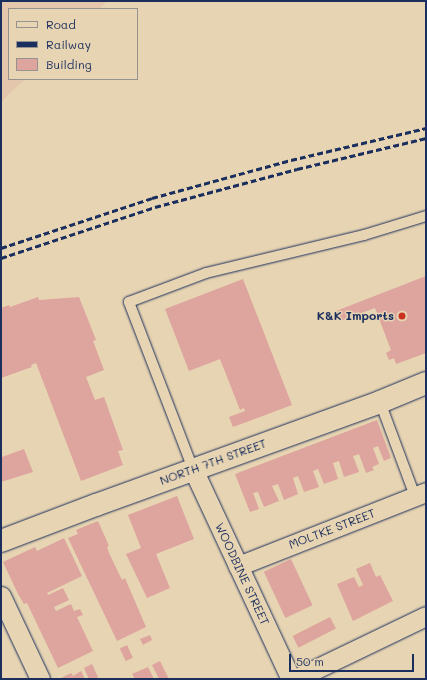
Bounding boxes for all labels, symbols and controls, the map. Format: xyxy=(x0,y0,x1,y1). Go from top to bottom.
legend xyxy=(8,8,138,80)
text: Road xyxy=(46,16,76,32)
text: Railway xyxy=(46,36,91,52)
text: Building xyxy=(46,56,92,72)
place label: K&K Imports xyxy=(317,309,394,323)
marker: K&K Imports xyxy=(397,311,407,321)
street label: NORTH 7TH STREET xyxy=(158,436,268,488)
street label: MOLTKE STREET xyxy=(287,506,377,552)
street label: WOODBINE STREET xyxy=(212,520,272,628)
scale bar xyxy=(291,646,416,672)
text: 50 m xyxy=(296,653,324,669)

